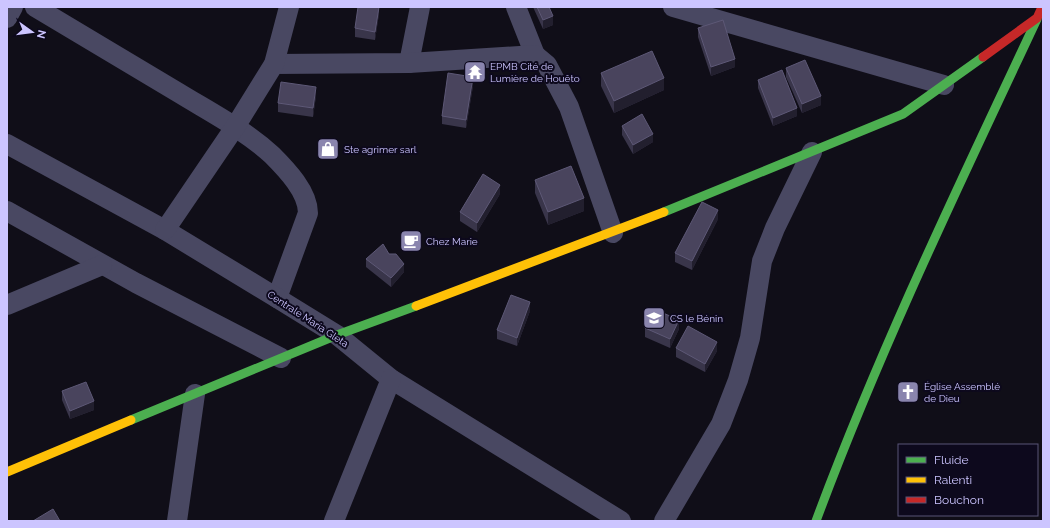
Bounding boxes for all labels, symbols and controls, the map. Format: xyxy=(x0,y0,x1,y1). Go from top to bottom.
north arrow xyxy=(12,12,52,52)
text: N xyxy=(34,29,49,40)
temple icon: EPMB Cité de Lumière de Houêto xyxy=(462,59,488,85)
place label: EPMB Cité de Lumière de Houêto xyxy=(490,61,580,84)
shop icon: Ste agrimer sarl xyxy=(315,136,341,162)
place label: Ste agrimer sarl xyxy=(344,144,417,155)
cafe icon: Chez Marie xyxy=(398,228,424,254)
place label: Chez Marie xyxy=(426,236,478,247)
street label: Centrale Maria Gleta xyxy=(265,289,351,349)
school or university icon: CS le Bénin xyxy=(641,305,667,331)
place label: CS le Bénin xyxy=(670,313,723,324)
church icon: Église Assemblé de Dieu xyxy=(895,379,921,405)
place label: Église Assemblé de Dieu xyxy=(924,381,1000,404)
legend xyxy=(898,444,1038,516)
text: Fluide xyxy=(934,453,969,467)
text: Ralenti xyxy=(934,473,972,487)
text: Bouchon xyxy=(934,493,984,507)

